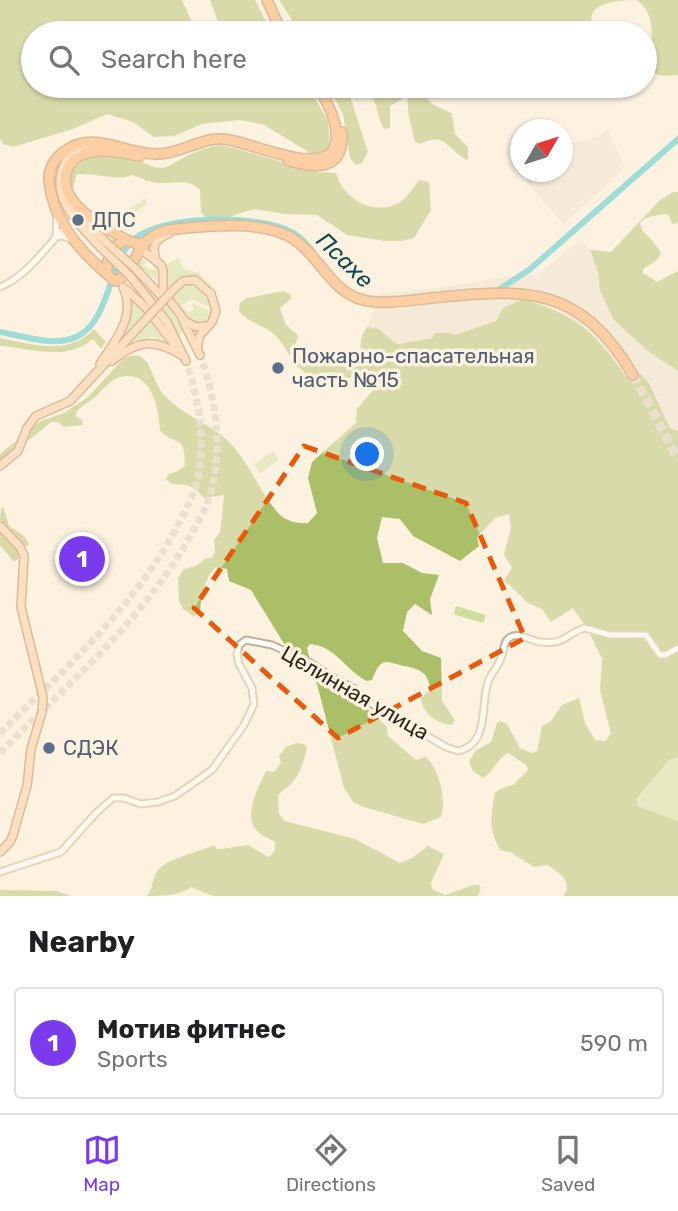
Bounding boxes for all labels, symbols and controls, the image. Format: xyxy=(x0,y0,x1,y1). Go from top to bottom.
search box xyxy=(21,21,657,98)
icon: search xyxy=(45,41,83,79)
text: Search here xyxy=(101,44,247,75)
north arrow xyxy=(510,119,573,182)
place label: ДПС xyxy=(92,207,136,232)
marker: ДПС xyxy=(70,212,86,228)
water label: Псахе xyxy=(311,226,379,294)
place label: Пожарно-спасательная часть №15 xyxy=(292,343,535,392)
marker: Пожарно-спасательная часть №15 xyxy=(270,360,286,376)
your location xyxy=(350,437,384,471)
pin: 1 xyxy=(59,533,105,585)
street label: Целинная улица xyxy=(277,640,433,745)
place label: СДЭК xyxy=(63,735,119,760)
marker: СДЭК xyxy=(41,740,57,756)
text: Nearby xyxy=(28,924,135,960)
text: Мотив фитнес xyxy=(97,1014,286,1045)
text: 1 xyxy=(47,1029,59,1057)
text: 590 m xyxy=(580,1029,648,1057)
text: Sports xyxy=(97,1045,168,1073)
tab: Map xyxy=(83,1131,121,1196)
tab: Directions xyxy=(286,1131,376,1196)
tab: Saved xyxy=(541,1131,595,1196)

